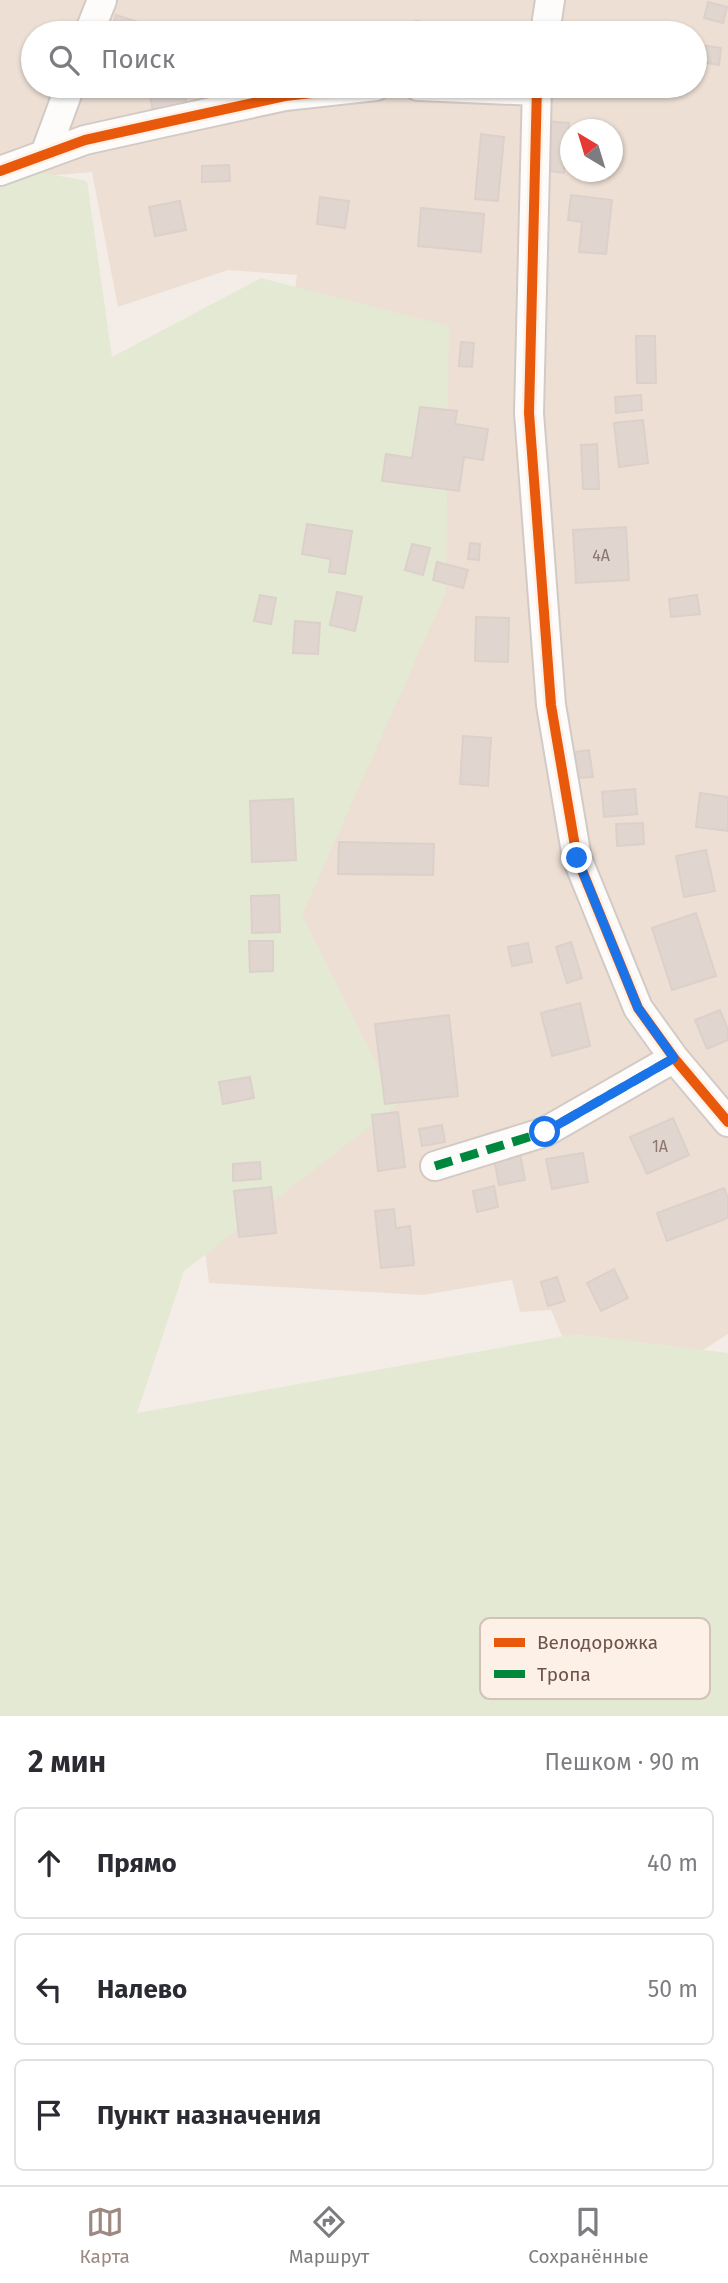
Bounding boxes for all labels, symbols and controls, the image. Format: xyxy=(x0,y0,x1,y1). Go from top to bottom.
search box xyxy=(21,21,707,98)
icon: search xyxy=(45,41,83,79)
text: Поиск xyxy=(101,44,175,75)
north arrow xyxy=(560,119,623,182)
house number: 4А xyxy=(592,546,611,565)
route end xyxy=(561,842,592,873)
route start xyxy=(529,1116,560,1147)
house number: 1А xyxy=(652,1137,669,1156)
legend xyxy=(480,1618,710,1699)
text: Велодорожка xyxy=(537,1631,658,1654)
text: Тропа xyxy=(537,1663,591,1686)
text: 2 мин xyxy=(28,1744,106,1780)
text: Пешком · 90 m xyxy=(545,1748,700,1776)
icon: ahead xyxy=(30,1844,68,1882)
text: Прямо xyxy=(97,1848,177,1879)
text: 40 m xyxy=(647,1849,698,1877)
icon: left xyxy=(30,1970,68,2008)
text: Налево xyxy=(97,1974,187,2005)
text: 50 m xyxy=(648,1975,698,2003)
icon: arrive xyxy=(30,2096,68,2134)
text: Пункт назначения xyxy=(97,2100,321,2131)
tab: Карта xyxy=(79,2203,130,2268)
tab: Маршрут xyxy=(289,2203,369,2268)
tab: Сохранённые xyxy=(528,2203,649,2268)

